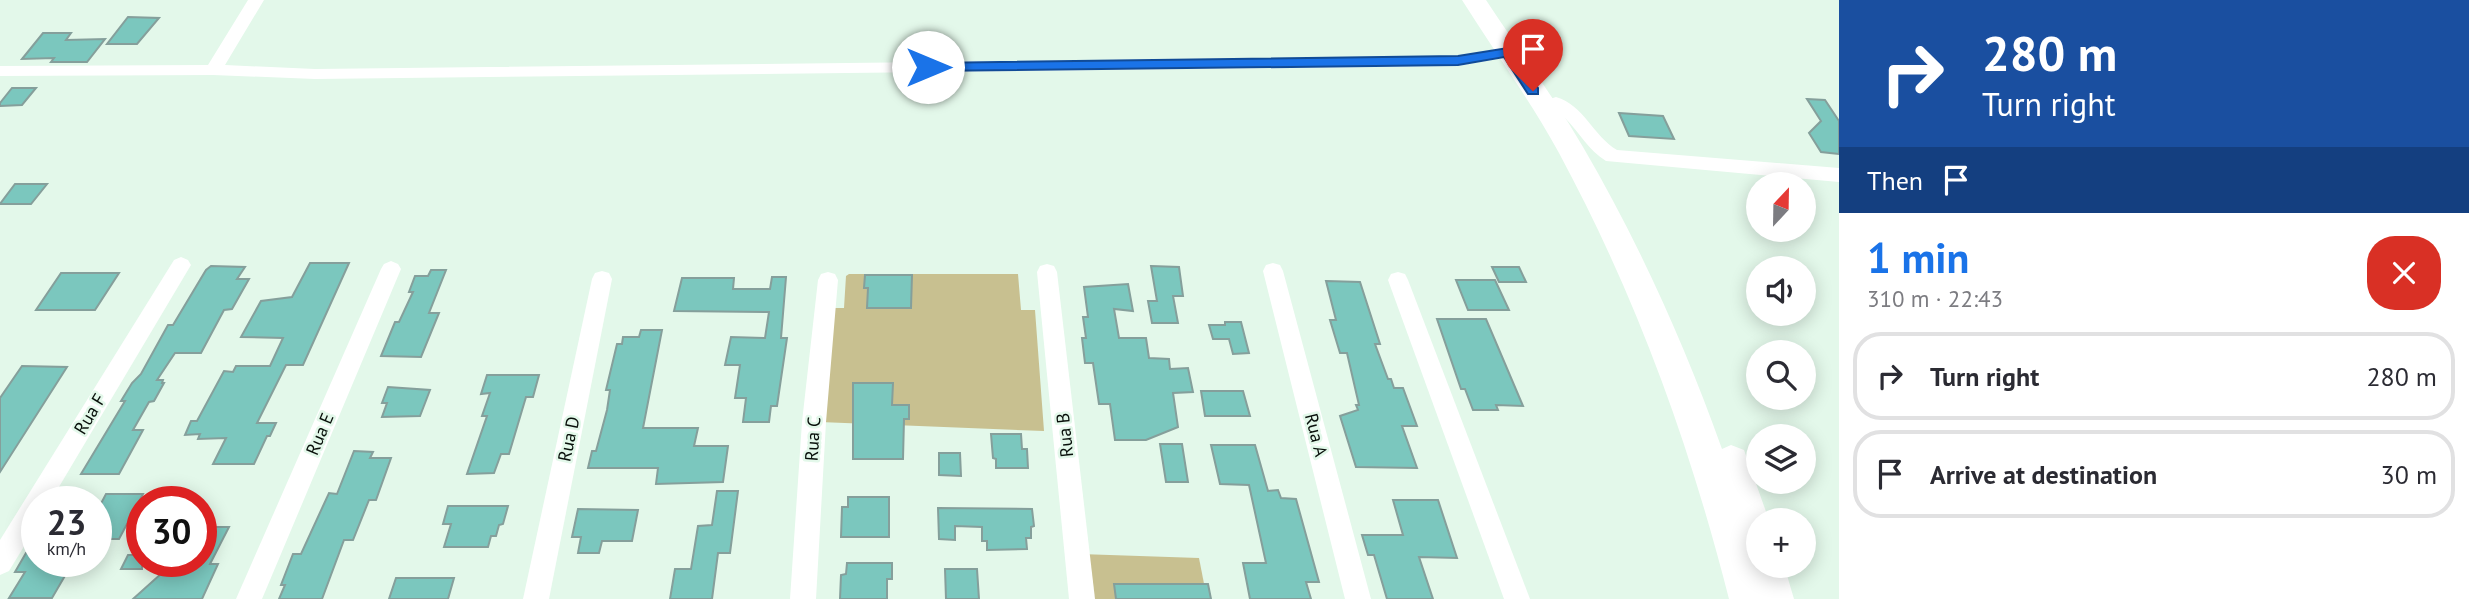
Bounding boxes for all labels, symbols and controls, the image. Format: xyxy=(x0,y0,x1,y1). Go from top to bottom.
pin xyxy=(1503,19,1563,91)
text: 280 m xyxy=(1982,21,2117,85)
icon: right xyxy=(1867,28,1958,119)
position arrow xyxy=(891,30,965,104)
icon: arrive xyxy=(1514,30,1552,68)
text: Turn right xyxy=(1982,83,2116,125)
icon: arrive xyxy=(1937,161,1975,199)
text: Then xyxy=(1867,164,1923,197)
north arrow xyxy=(1746,172,1816,242)
map controls xyxy=(1746,172,1816,578)
text: 1 min xyxy=(1867,230,1969,285)
button: close xyxy=(2367,236,2441,310)
button: sound xyxy=(1746,256,1816,326)
text: 310 m · 22:43 xyxy=(1867,284,2003,313)
button: search xyxy=(1746,340,1816,410)
icon: right xyxy=(1871,357,1909,395)
text: Turn right xyxy=(1930,360,2039,393)
text: 280 m xyxy=(2366,360,2437,393)
street label: Rua F xyxy=(69,389,111,438)
street label: Rua E xyxy=(300,409,339,458)
street label: Rua A xyxy=(1300,411,1333,459)
street label: Rua B xyxy=(1051,412,1078,458)
street label: Rua D xyxy=(553,414,585,464)
street label: Rua C xyxy=(799,416,826,462)
button: layers xyxy=(1746,424,1816,494)
icon: arrive xyxy=(1871,455,1909,493)
text: Arrive at destination xyxy=(1930,458,2157,491)
text: 30 m xyxy=(2381,458,2437,491)
speed limit sign: 30 xyxy=(126,486,217,577)
text: 23 xyxy=(47,499,86,545)
button: + xyxy=(1746,508,1816,578)
text: km/h xyxy=(47,537,86,560)

